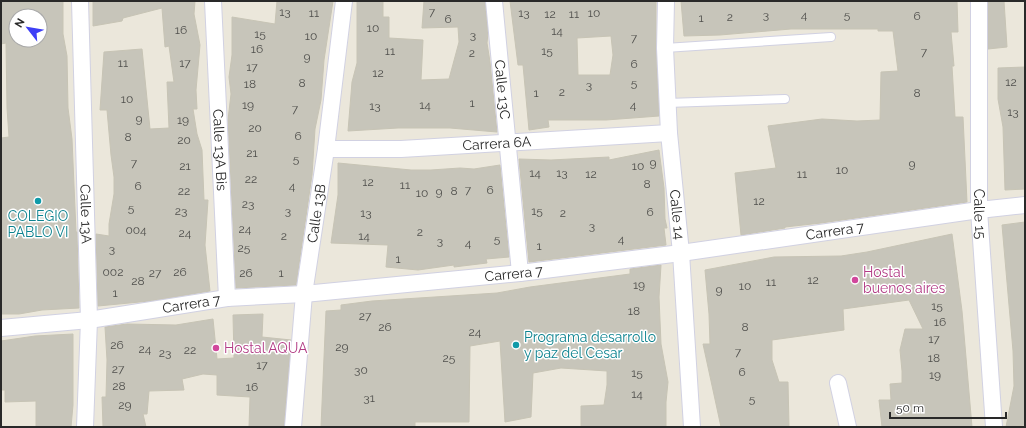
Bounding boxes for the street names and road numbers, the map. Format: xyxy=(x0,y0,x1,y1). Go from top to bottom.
street label: Calle 13C xyxy=(492,59,513,120)
street label: Calle 13A Bis xyxy=(210,109,230,191)
street label: Carrera 6A xyxy=(462,133,532,153)
street label: Calle 13B xyxy=(304,183,329,244)
street label: Calle 13A xyxy=(77,184,95,244)
street label: Calle 14 xyxy=(667,189,688,241)
street label: Calle 15 xyxy=(971,189,989,240)
street label: Carrera 7 xyxy=(805,219,866,243)
street label: Carrera 7 xyxy=(484,262,544,284)
street label: Carrera 7 xyxy=(161,291,222,316)

